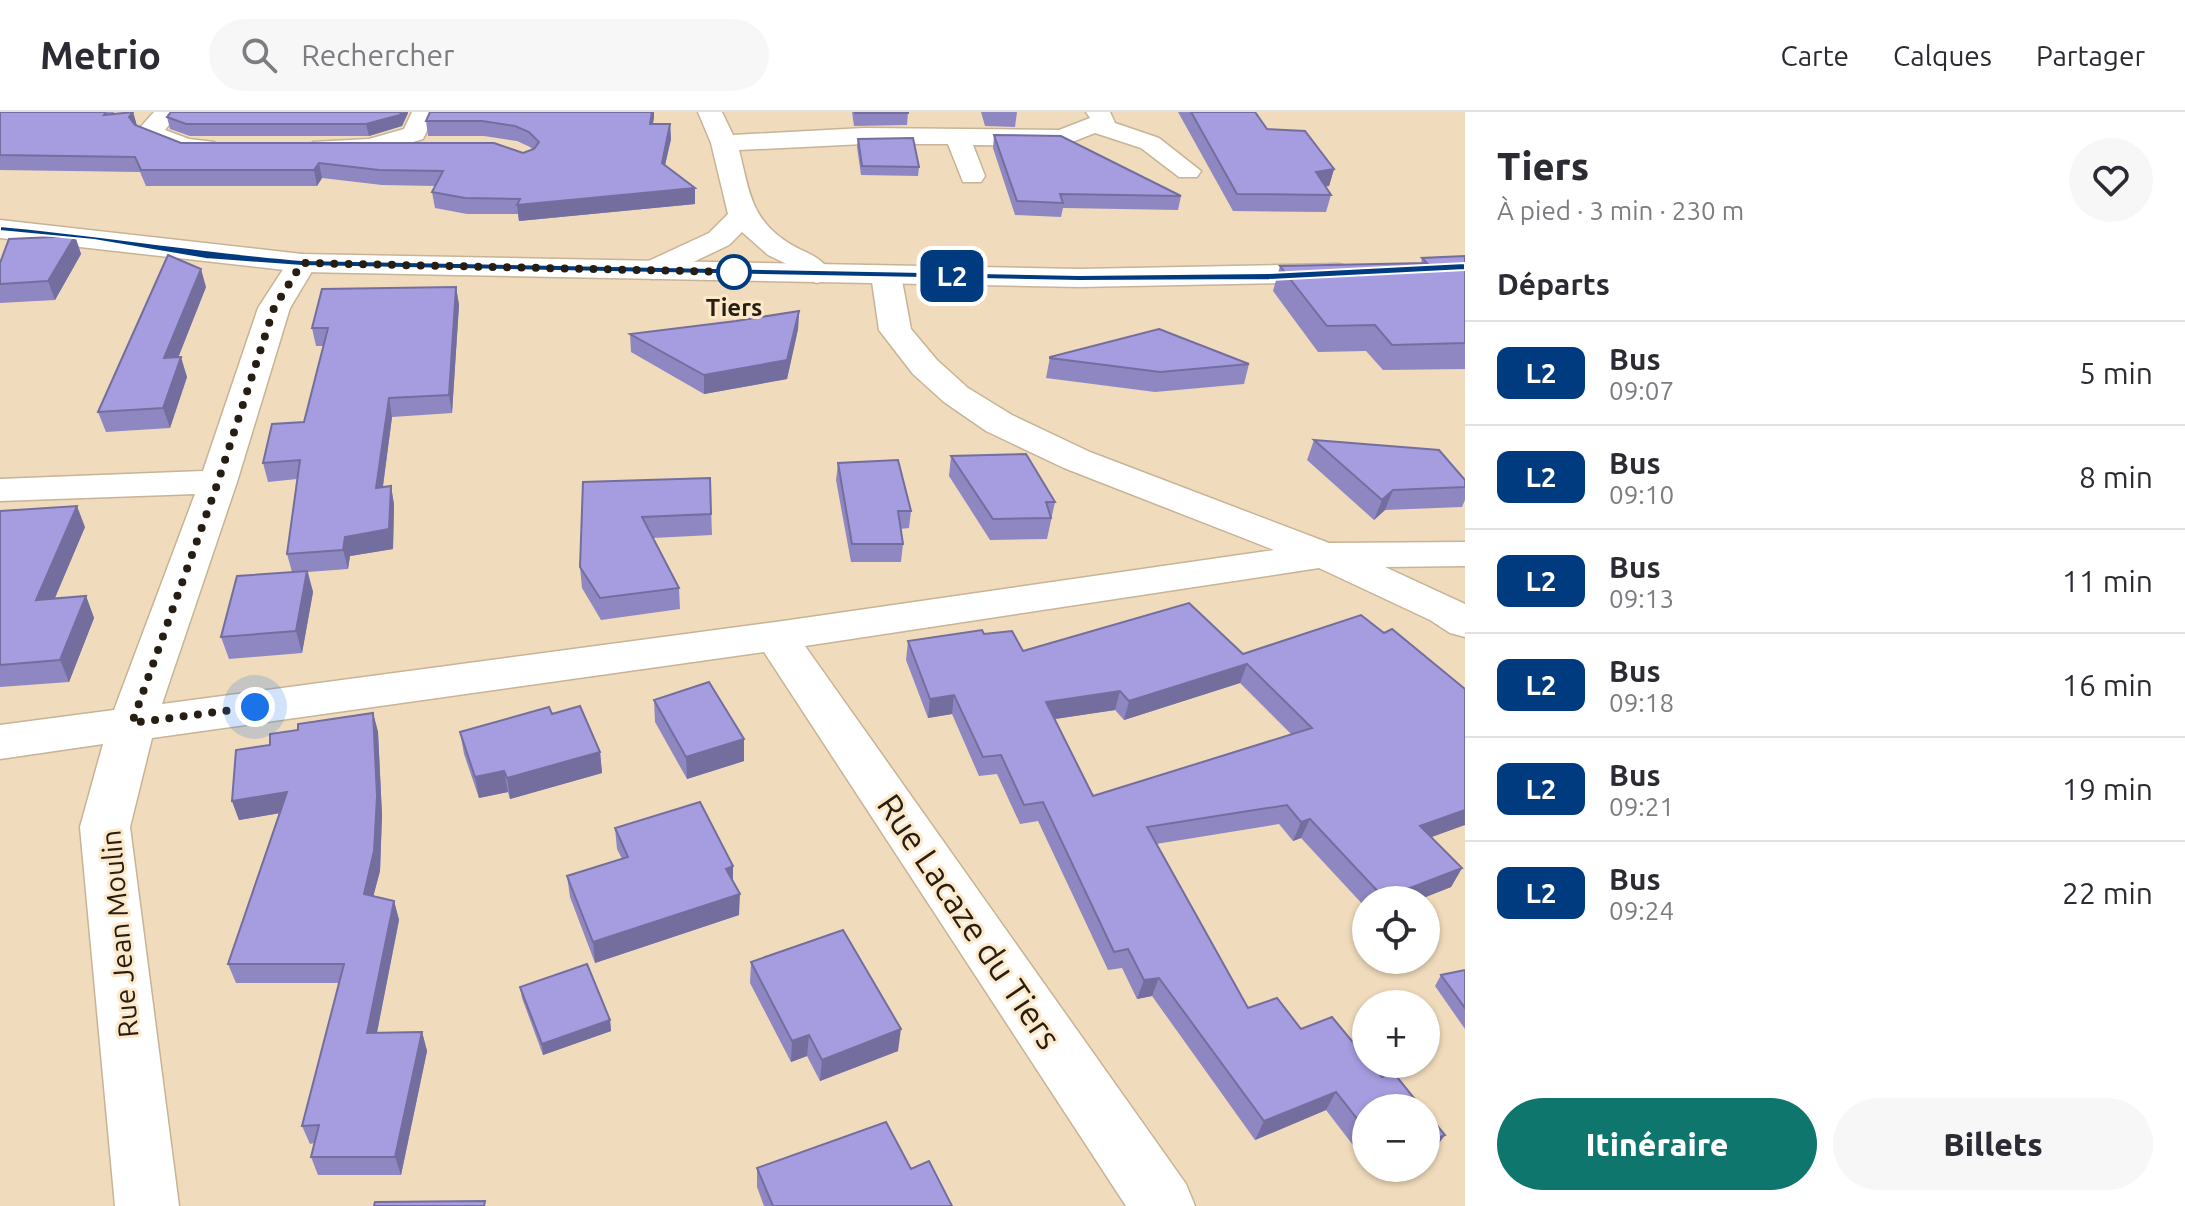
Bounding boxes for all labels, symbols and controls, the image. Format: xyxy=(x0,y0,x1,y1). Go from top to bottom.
search box xyxy=(209,19,769,91)
icon: search xyxy=(237,33,281,77)
text: Metrio xyxy=(40,34,161,76)
text: Rechercher xyxy=(301,38,454,72)
text: Carte xyxy=(1780,40,1849,71)
text: Calques xyxy=(1893,40,1992,71)
text: Partager xyxy=(2036,40,2145,71)
button: heart xyxy=(2069,138,2153,222)
text: Tiers xyxy=(1497,145,1589,187)
text: À pied · 3 min · 230 m xyxy=(1497,196,1744,225)
line badge: L2 xyxy=(916,250,988,302)
marker: Tiers xyxy=(717,255,751,289)
text: L2 xyxy=(936,260,968,291)
text: Départs xyxy=(1497,267,1610,301)
place label: Tiers xyxy=(706,294,762,321)
text: Bus xyxy=(1609,342,1661,376)
text: 5 min xyxy=(2079,356,2153,390)
text: L2 xyxy=(1525,357,1557,388)
text: 09:07 xyxy=(1609,376,1674,405)
text: Bus xyxy=(1609,446,1661,480)
text: 8 min xyxy=(2079,460,2153,494)
text: L2 xyxy=(1525,461,1557,492)
text: 09:10 xyxy=(1609,480,1674,509)
text: Bus xyxy=(1609,550,1661,584)
text: 11 min xyxy=(2062,564,2153,598)
text: L2 xyxy=(1525,565,1557,596)
text: 09:13 xyxy=(1609,584,1674,613)
text: Bus xyxy=(1609,654,1661,688)
text: 16 min xyxy=(2062,668,2153,702)
text: L2 xyxy=(1525,669,1557,700)
your location xyxy=(235,687,275,727)
text: 09:18 xyxy=(1609,688,1674,717)
text: Bus xyxy=(1609,758,1661,792)
text: 19 min xyxy=(2062,772,2153,806)
text: L2 xyxy=(1525,773,1557,804)
street label: Rue Lacaze du Tiers xyxy=(871,787,1069,1055)
text: 09:21 xyxy=(1609,792,1674,821)
street label: Rue Jean Moulin xyxy=(94,829,144,1039)
text: Bus xyxy=(1609,862,1661,896)
text: 22 min xyxy=(2062,876,2153,910)
text: L2 xyxy=(1525,877,1557,908)
map controls xyxy=(1352,886,1440,1182)
button: locate xyxy=(1352,886,1440,974)
text: 09:24 xyxy=(1609,896,1674,925)
button: + xyxy=(1352,990,1440,1078)
button: − xyxy=(1352,1094,1440,1182)
button: Itinéraire xyxy=(1497,1098,1817,1190)
button: Billets xyxy=(1833,1098,2153,1190)

